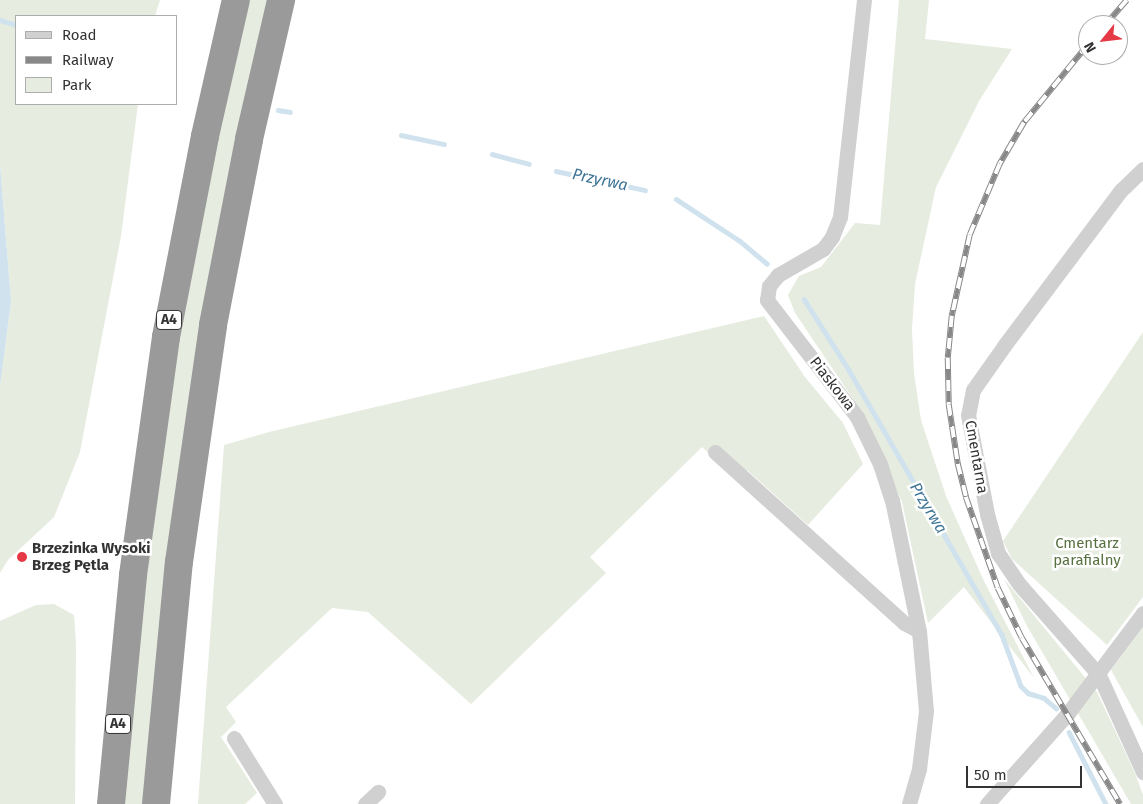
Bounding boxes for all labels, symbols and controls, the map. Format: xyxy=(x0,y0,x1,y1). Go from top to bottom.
legend xyxy=(15,15,178,105)
north arrow xyxy=(1078,15,1128,65)
text: Road xyxy=(62,26,97,44)
text: N xyxy=(1081,39,1100,55)
text: Railway xyxy=(62,51,114,69)
text: Park xyxy=(62,76,92,94)
water label: Przyrwa xyxy=(571,165,629,195)
road number: A4 xyxy=(155,308,183,332)
street label: Piaskowa xyxy=(806,354,858,414)
street label: Cmentarna xyxy=(961,419,991,495)
water label: Przyrwa xyxy=(905,479,951,537)
park label: Cmentarz parafialny xyxy=(1053,534,1121,569)
place label: Brzezinka Wysoki Brzeg Pętla xyxy=(32,539,150,574)
marker: Brzezinka Wysoki Brzeg Pętla xyxy=(16,551,28,563)
road number: A4 xyxy=(104,712,132,736)
scale bar xyxy=(968,756,1084,788)
text: 50 m xyxy=(974,766,1007,784)

